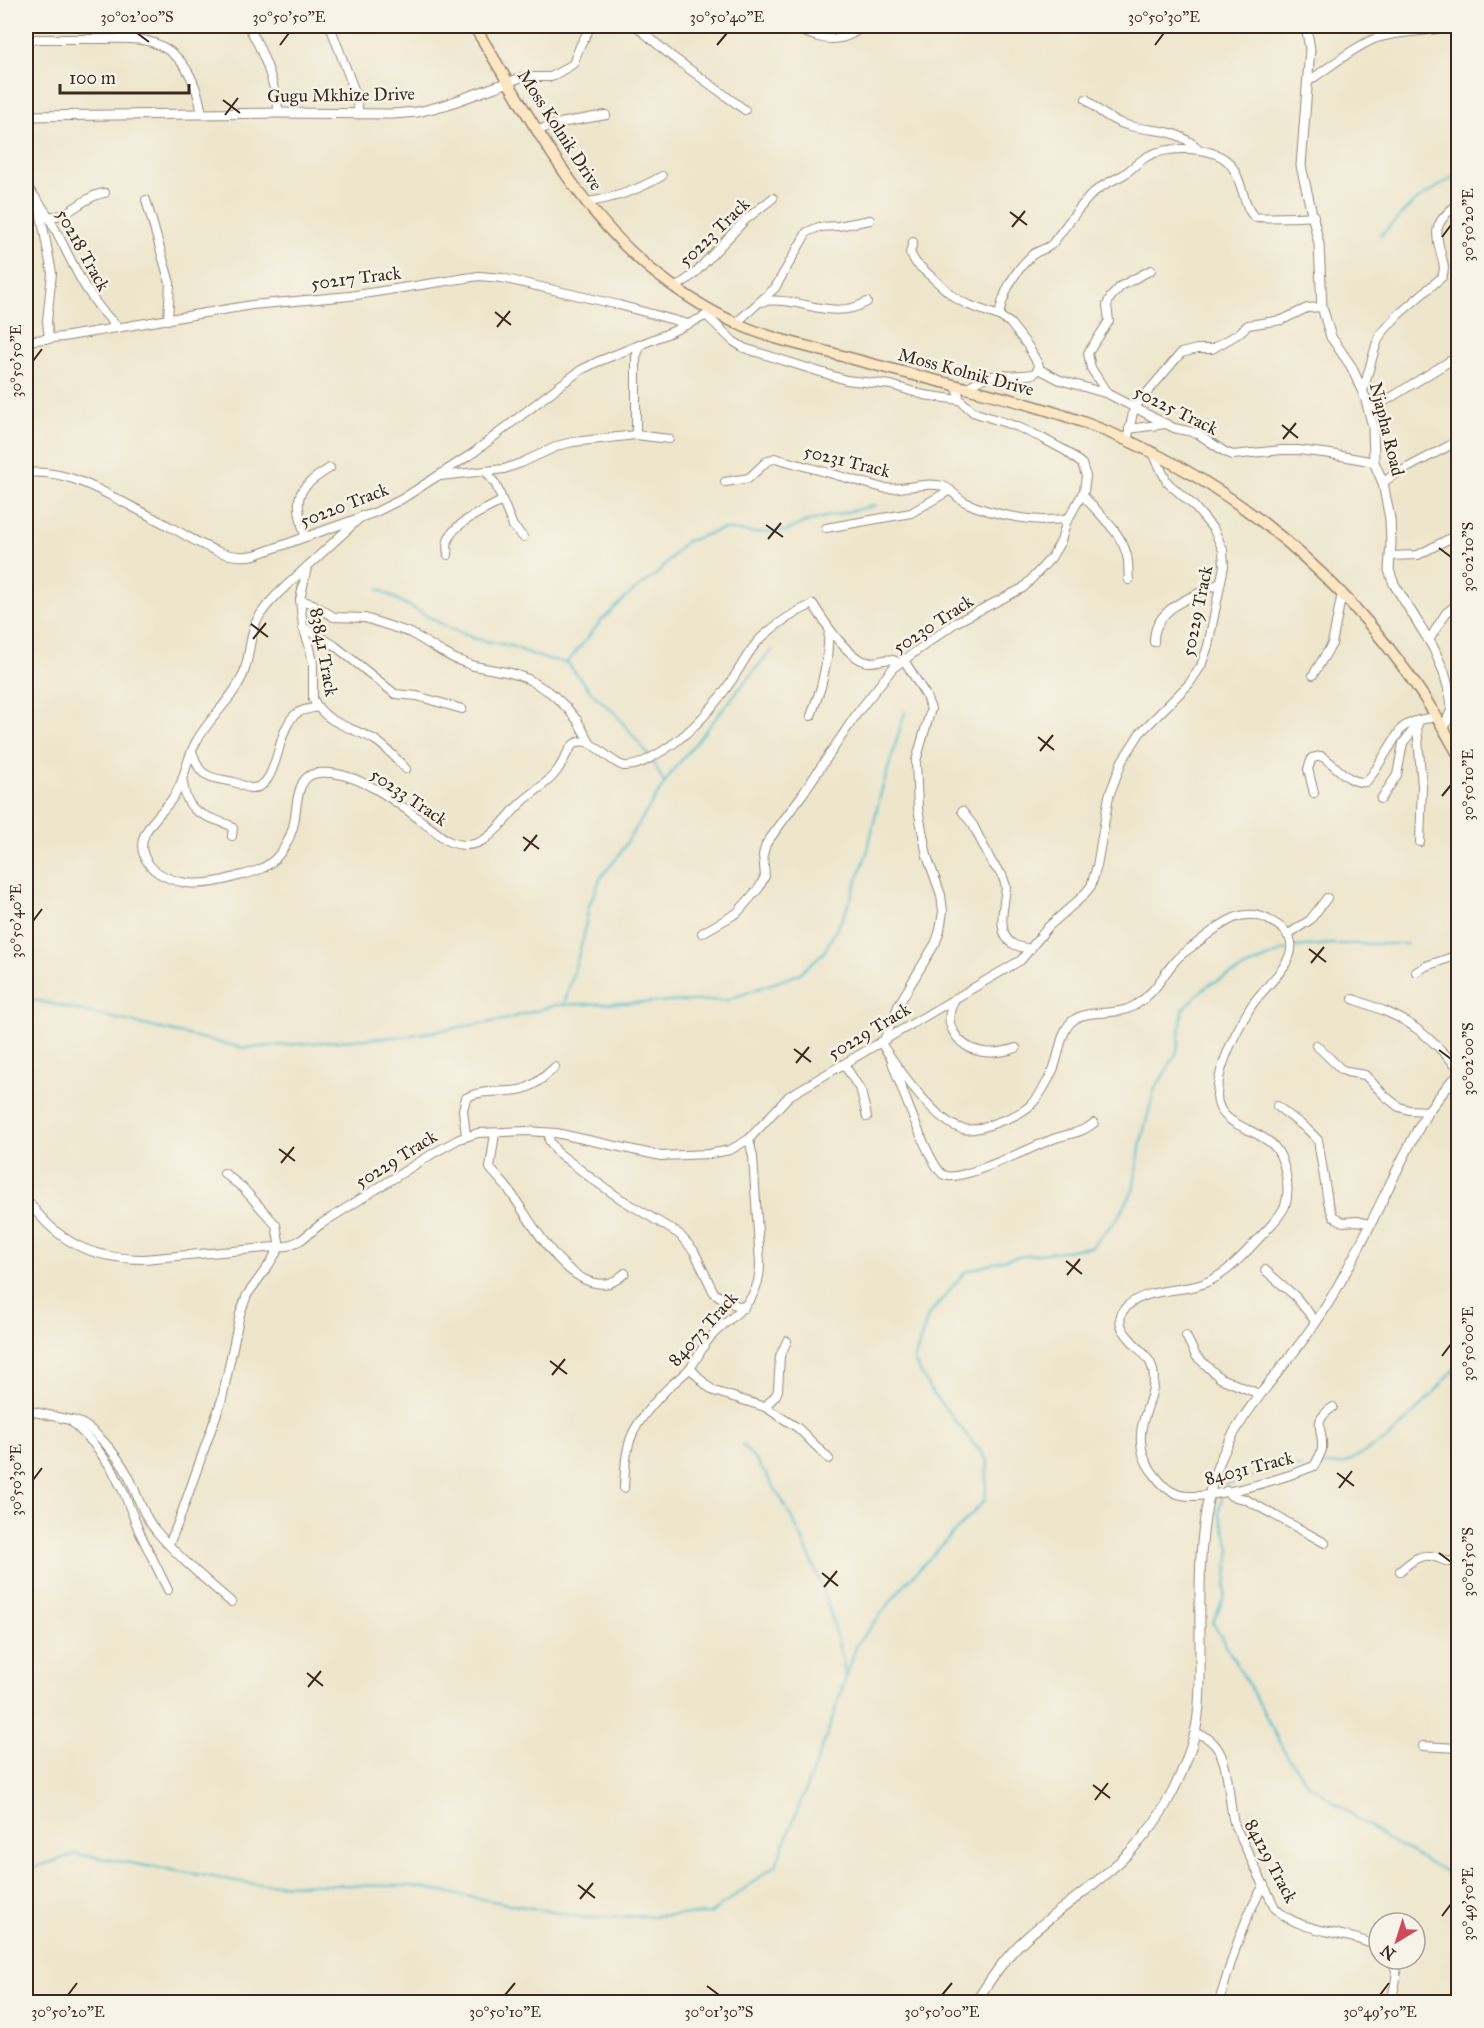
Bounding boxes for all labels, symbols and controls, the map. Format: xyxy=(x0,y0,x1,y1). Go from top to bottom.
text: 30°02'00"S xyxy=(100,8,174,26)
text: 30°50'50"E xyxy=(252,8,326,26)
text: 30°50'40"E xyxy=(690,8,764,26)
text: 30°50'30"E xyxy=(1128,8,1200,26)
scale bar xyxy=(60,57,189,95)
street label: Moss Kolnik Drive xyxy=(513,65,607,195)
text: 100 m xyxy=(69,67,116,89)
street label: Gugu Mkhize Drive xyxy=(267,83,415,108)
text: 30°50'20"E xyxy=(1459,188,1477,262)
street label: 50223 Track xyxy=(674,192,754,271)
street label: 50218 Track xyxy=(51,205,115,295)
street label: 50217 Track xyxy=(310,261,403,294)
text: 30°50'50"E xyxy=(7,324,25,398)
street label: Moss Kolnik Drive xyxy=(896,343,1036,401)
street label: 50225 Track xyxy=(1130,380,1222,440)
street label: Njapha Road xyxy=(1365,380,1409,478)
street label: 50231 Track xyxy=(802,440,893,482)
street label: 50220 Track xyxy=(297,478,392,532)
text: 30°02'10"S xyxy=(1459,522,1477,592)
street label: 50229 Track xyxy=(1177,563,1217,658)
street label: 50230 Track xyxy=(889,590,978,658)
street label: 83841 Track xyxy=(305,606,343,699)
text: 30°50'10"E xyxy=(1459,749,1477,821)
street label: 50233 Track xyxy=(366,763,452,831)
text: 30°50'40"E xyxy=(7,884,25,958)
street label: 50229 Track xyxy=(824,997,915,1064)
text: 30°02'00"S xyxy=(1459,1022,1477,1096)
street label: 50229 Track xyxy=(351,1125,441,1193)
street label: 84073 Track xyxy=(664,1287,743,1371)
text: 30°50'00"E xyxy=(1459,1306,1477,1381)
text: 30°50'30"E xyxy=(7,1444,25,1516)
street label: 84031 Track xyxy=(1202,1446,1296,1490)
text: 30°01'50"S xyxy=(1459,1527,1477,1597)
street label: 84129 Track xyxy=(1240,1816,1302,1907)
text: 30°49'50"E xyxy=(1459,1867,1477,1941)
north arrow xyxy=(1367,1911,1427,1971)
text: N xyxy=(1377,1941,1399,1964)
text: 30°50'20"E xyxy=(31,2003,105,2021)
text: 30°50'10"E xyxy=(469,2003,541,2021)
text: 30°01'30"S xyxy=(685,2003,753,2021)
text: 30°50'00"E xyxy=(905,2003,980,2021)
text: 30°49'50"E xyxy=(1343,2003,1417,2021)

